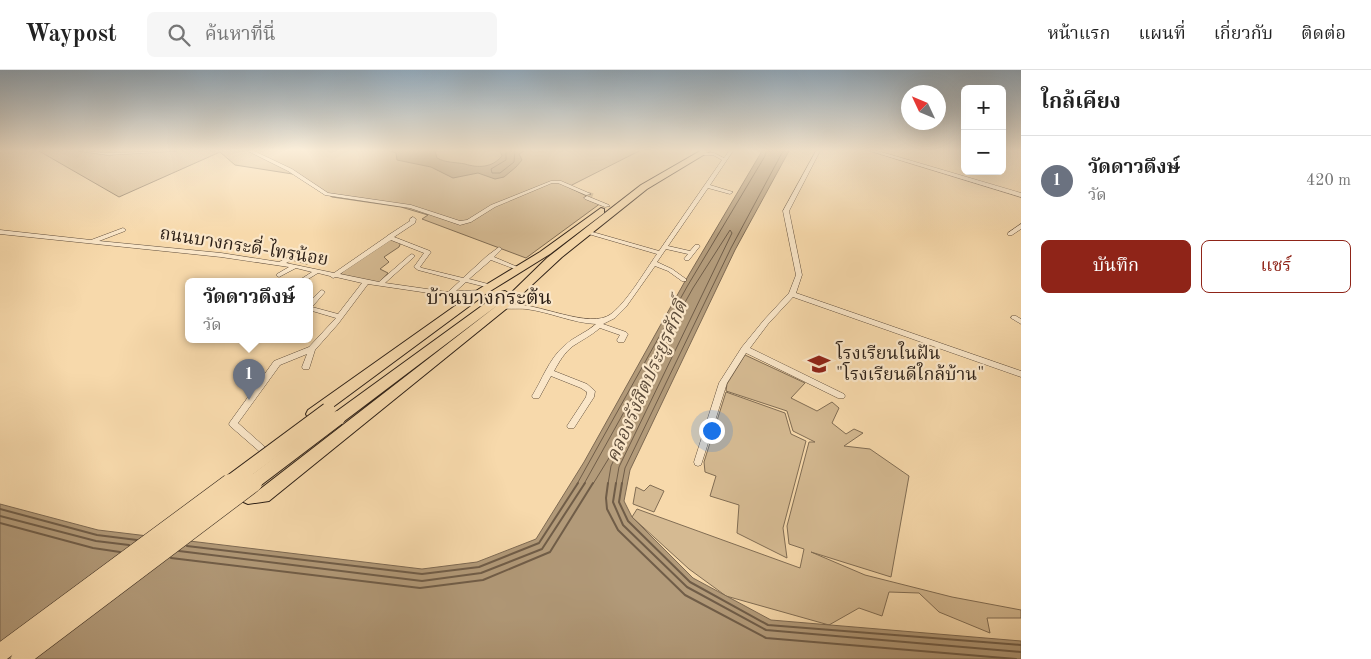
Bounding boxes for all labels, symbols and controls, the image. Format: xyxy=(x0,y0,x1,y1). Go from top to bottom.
search box xyxy=(147,12,497,57)
icon: search xyxy=(165,21,193,49)
text: Waypost xyxy=(25,23,117,47)
text: หน้าแรก xyxy=(1047,25,1110,43)
text: แผนที่ xyxy=(1138,25,1186,43)
text: เกี่ยวกับ xyxy=(1214,25,1273,43)
text: ติดต่อ xyxy=(1301,25,1346,43)
text: ค้นหาที่นี่ xyxy=(205,26,276,45)
north arrow xyxy=(901,85,946,130)
map controls xyxy=(961,85,1006,175)
button: + xyxy=(961,85,1006,130)
text: ใกล้เคียง xyxy=(1041,92,1121,113)
button: − xyxy=(961,130,1006,175)
text: วัดดาวดึงษ์ xyxy=(1088,159,1180,178)
text: 1 xyxy=(1052,173,1062,189)
text: 420 m xyxy=(1306,173,1351,189)
text: วัด xyxy=(1088,188,1107,204)
street label: ถนนบางกระดี่-ไทรน้อย xyxy=(158,219,331,269)
button: บันทึก xyxy=(1041,240,1191,293)
button: แชร์ xyxy=(1201,240,1351,293)
popup xyxy=(185,278,313,343)
district label: บ้านบางกระต้น xyxy=(426,287,552,309)
text: วัดดาวดึงษ์ xyxy=(203,289,295,308)
water label: คลองรังสิตประยูรศักดิ์ xyxy=(598,290,696,466)
text: วัด xyxy=(203,318,221,334)
place label: โรงเรียนในฝัน "โรงเรียนดีใกล้บ้าน" xyxy=(835,340,984,384)
school or university icon: โรงเรียนในฝัน "โรงเรียนดีใกล้บ้าน" xyxy=(806,351,832,377)
pin: 1 xyxy=(233,359,265,400)
your location xyxy=(699,418,725,444)

